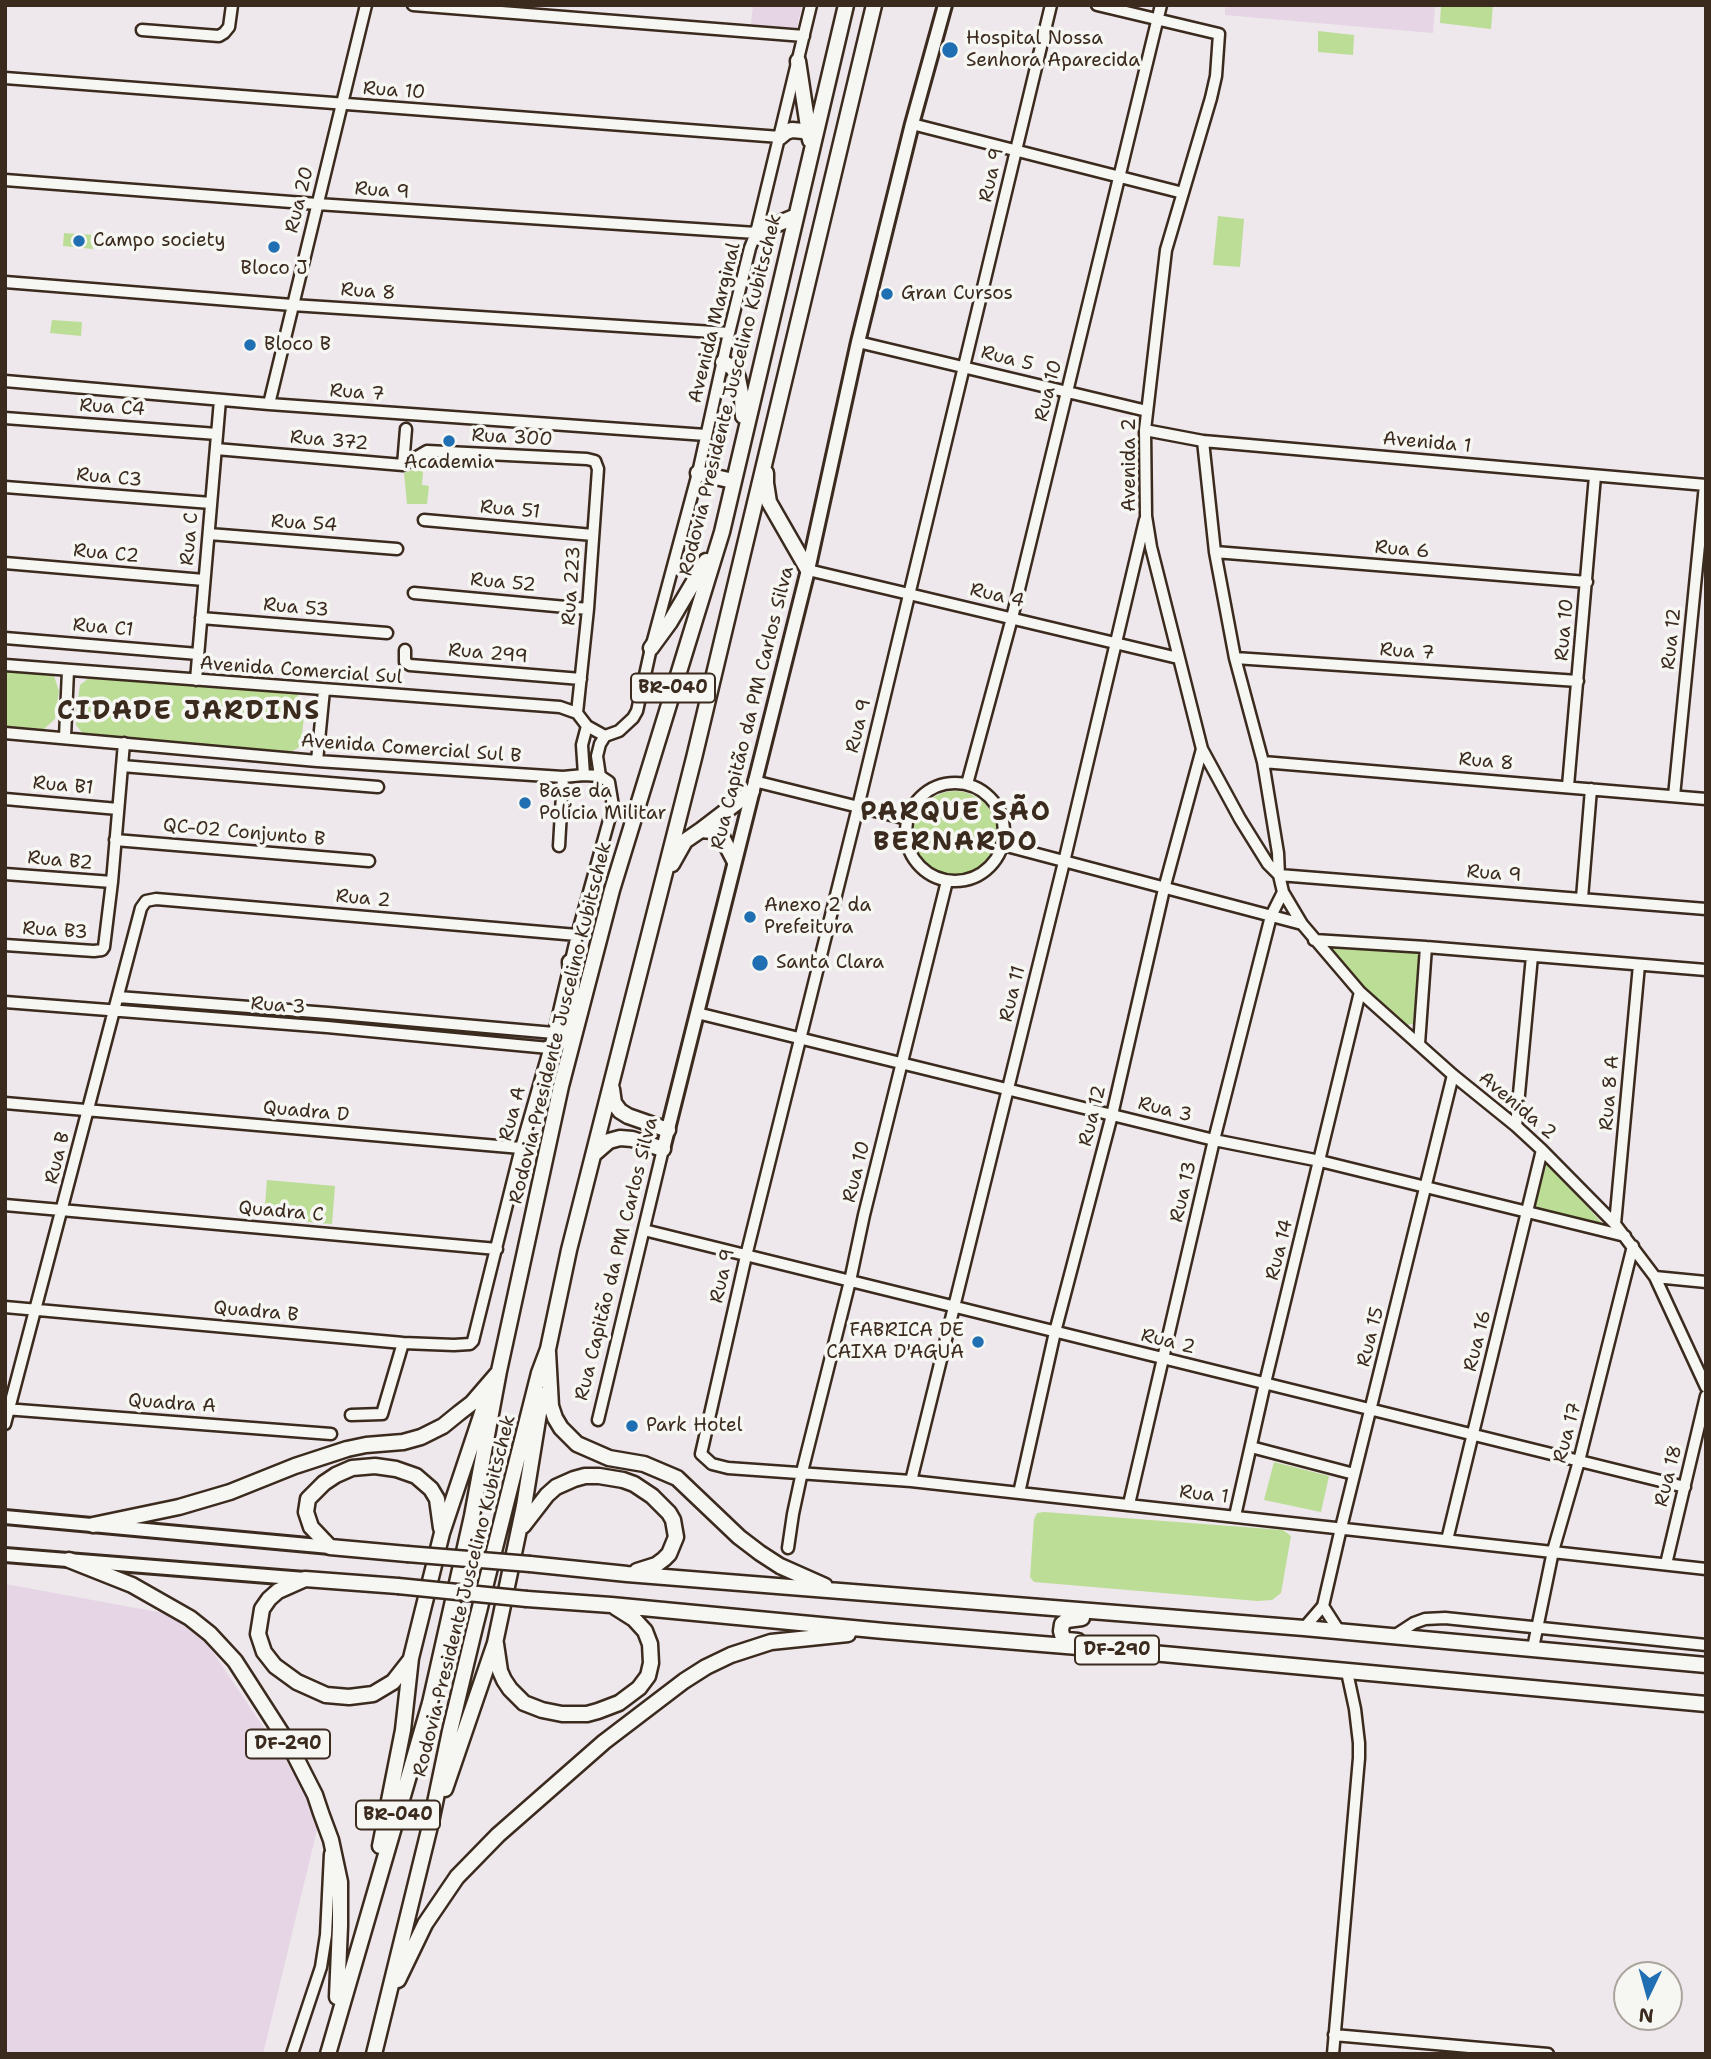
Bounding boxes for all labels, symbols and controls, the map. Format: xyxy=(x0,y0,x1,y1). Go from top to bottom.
place label: Hospital Nossa Senhora Aparecida xyxy=(966,28,1140,72)
marker: Hospital Nossa Senhora Aparecida xyxy=(940,40,960,60)
street label: Rua 10 xyxy=(362,77,426,105)
street label: Rua 9 xyxy=(975,146,1009,204)
street label: Rua 20 xyxy=(281,164,319,236)
street label: Rua 9 xyxy=(354,178,410,204)
street label: Rodovia Presidente Juscelino Kubitschek xyxy=(675,212,787,578)
place label: Campo society xyxy=(93,230,225,252)
marker: Campo society xyxy=(71,233,87,249)
marker: Bloco J xyxy=(266,239,282,255)
street label: Avenida Marginal xyxy=(684,240,746,406)
place label: Bloco J xyxy=(240,258,308,280)
street label: Rua 8 xyxy=(340,279,396,305)
place label: Gran Cursos xyxy=(901,283,1013,305)
marker: Gran Cursos xyxy=(879,286,895,302)
place label: Bloco B xyxy=(264,334,331,356)
marker: Bloco B xyxy=(242,337,258,353)
street label: Rua 5 xyxy=(978,341,1036,377)
street label: Rua 10 xyxy=(1030,358,1068,424)
street label: Rua 7 xyxy=(329,380,385,406)
street label: Rua C4 xyxy=(78,394,146,422)
street label: Avenida 2 xyxy=(1119,418,1141,512)
street label: Rua 300 xyxy=(471,424,553,452)
street label: Rua 372 xyxy=(289,426,369,456)
street label: Avenida 1 xyxy=(1382,428,1472,458)
marker: Academia xyxy=(441,433,457,449)
place label: Academia xyxy=(404,452,494,474)
street label: Rua C3 xyxy=(75,464,143,492)
street label: Rua 51 xyxy=(479,496,541,524)
street label: Rua 54 xyxy=(270,510,338,538)
street label: Rua C xyxy=(176,511,204,567)
street label: Rua 6 xyxy=(1374,536,1430,564)
street label: Rua C2 xyxy=(72,540,140,568)
street label: Rua 223 xyxy=(558,545,586,627)
street label: Rua Capitão da PM Carlos Silva xyxy=(707,564,799,852)
street label: Rua 52 xyxy=(469,569,537,597)
street label: Rua 4 xyxy=(968,579,1026,613)
street label: Rua 53 xyxy=(262,594,330,622)
street label: Rua 10 xyxy=(1551,598,1579,662)
street label: Rua 12 xyxy=(1657,607,1687,671)
street label: Rua C1 xyxy=(72,614,134,642)
street label: Rua 299 xyxy=(447,639,529,669)
street label: Rua 7 xyxy=(1379,639,1435,665)
street label: Avenida Comercial Sul xyxy=(199,653,403,689)
road number: BR-040 xyxy=(631,674,715,702)
district label: CIDADE JARDINS xyxy=(59,696,319,728)
street label: Rua 9 xyxy=(841,697,877,755)
street label: Avenida Comercial Sul B xyxy=(300,730,522,768)
street label: Rua 8 xyxy=(1458,748,1514,776)
street label: Rua B1 xyxy=(32,772,94,800)
place label: Base da Polícia Militar xyxy=(539,781,667,825)
marker: Base da Polícia Militar xyxy=(517,795,533,811)
district label: PARQUE SÃO BERNARDO xyxy=(861,797,1051,858)
street label: QC-02 Conjunto B xyxy=(162,815,326,851)
street label: Rodovia Presidente Juscelino Kubitschek xyxy=(505,840,617,1206)
street label: Rua B2 xyxy=(26,847,94,875)
street label: Rua 9 xyxy=(1466,861,1522,887)
street label: Rua 2 xyxy=(335,885,391,913)
place label: Anexo 2 da Prefeitura xyxy=(764,895,871,939)
marker: Anexo 2 da Prefeitura xyxy=(742,909,758,925)
street label: Rua B3 xyxy=(21,917,89,945)
place label: Santa Clara xyxy=(776,952,884,974)
marker: Santa Clara xyxy=(750,953,770,973)
street label: Rua 11 xyxy=(995,964,1031,1024)
street label: Rua 3 xyxy=(250,993,306,1019)
street label: Rua 8 A xyxy=(1595,1054,1625,1132)
street label: Avenida 2 xyxy=(1474,1067,1560,1145)
street label: Rua 12 xyxy=(1074,1083,1112,1149)
street label: Rua A xyxy=(495,1084,531,1144)
street label: Rua 3 xyxy=(1136,1092,1194,1128)
street label: Quadra D xyxy=(262,1097,350,1127)
street label: Rua Capitão da PM Carlos Silva xyxy=(571,1115,663,1403)
street label: Rua B xyxy=(41,1130,75,1186)
street label: Rua 10 xyxy=(838,1139,876,1205)
street label: Rua 13 xyxy=(1166,1159,1202,1225)
street label: Quadra C xyxy=(237,1197,325,1227)
street label: Rua 14 xyxy=(1261,1217,1299,1283)
street label: Rua 9 xyxy=(706,1247,740,1305)
street label: Quadra B xyxy=(213,1297,299,1327)
street label: Rua 15 xyxy=(1353,1305,1389,1369)
street label: Rua 16 xyxy=(1459,1308,1497,1374)
place label: FABRICA DE CAIXA D'AGUA xyxy=(826,1320,964,1364)
street label: Rua 2 xyxy=(1139,1324,1197,1360)
marker: FABRICA DE CAIXA D'AGUA xyxy=(970,1334,986,1350)
street label: Quadra A xyxy=(127,1390,217,1418)
street label: Rua 17 xyxy=(1549,1400,1587,1466)
street label: Rodovia Presidente Juscelino Kubitschek xyxy=(409,1413,521,1779)
place label: Park Hotel xyxy=(646,1415,742,1437)
marker: Park Hotel xyxy=(624,1418,640,1434)
street label: Rua 18 xyxy=(1650,1443,1688,1509)
street label: Rua 1 xyxy=(1178,1481,1230,1509)
road number: DF-290 xyxy=(1075,1636,1159,1665)
road number: DF-290 xyxy=(246,1730,330,1758)
road number: BR-040 xyxy=(356,1800,440,1829)
north arrow xyxy=(1613,1961,1683,2031)
text: N xyxy=(1638,2002,1655,2029)

